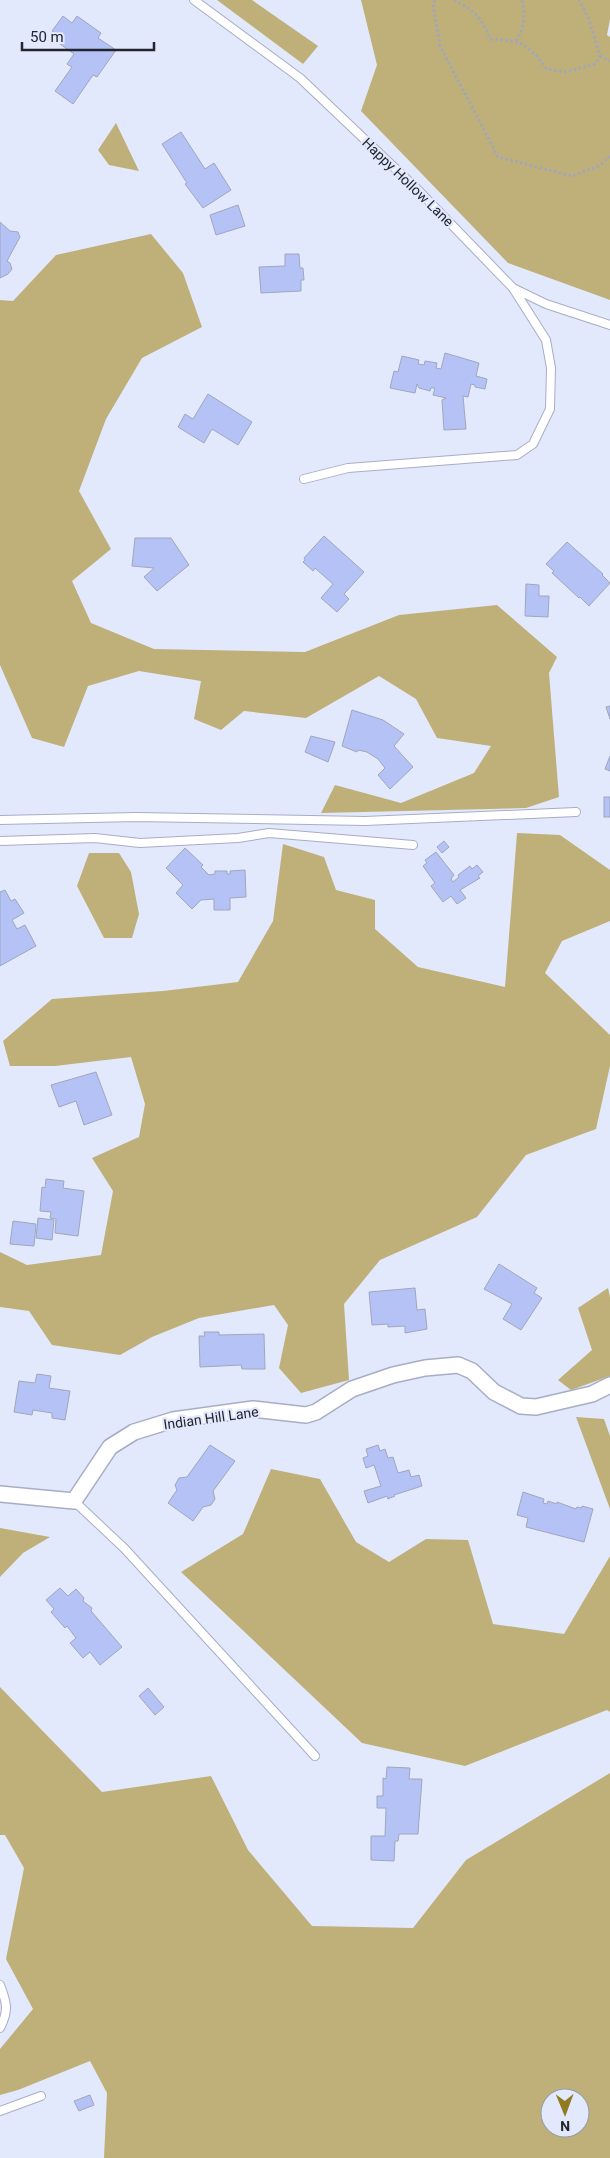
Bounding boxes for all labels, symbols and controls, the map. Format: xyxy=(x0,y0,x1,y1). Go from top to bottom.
scale bar xyxy=(22,20,155,52)
text: 50 m xyxy=(30,28,64,46)
street label: Happy Hollow Lane xyxy=(359,134,457,230)
street label: Indian Hill Lane xyxy=(163,1403,259,1433)
north arrow xyxy=(540,2088,590,2138)
text: N xyxy=(560,2118,570,2134)

